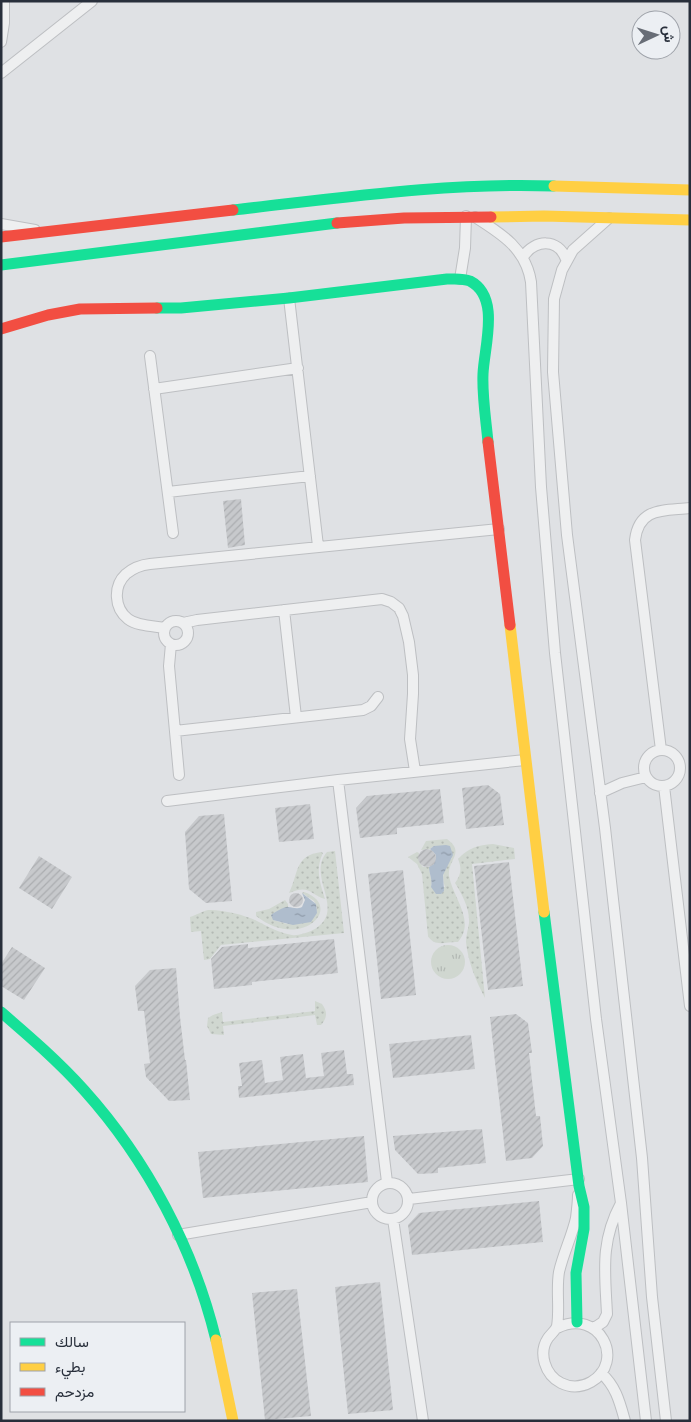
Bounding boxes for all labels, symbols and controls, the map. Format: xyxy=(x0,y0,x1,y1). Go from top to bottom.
north arrow xyxy=(631,10,681,60)
text: ش xyxy=(659,25,678,43)
legend xyxy=(10,1322,185,1412)
text: سالك xyxy=(55,1333,89,1350)
text: بطيء xyxy=(55,1358,85,1380)
text: مزدحم xyxy=(55,1383,94,1402)

